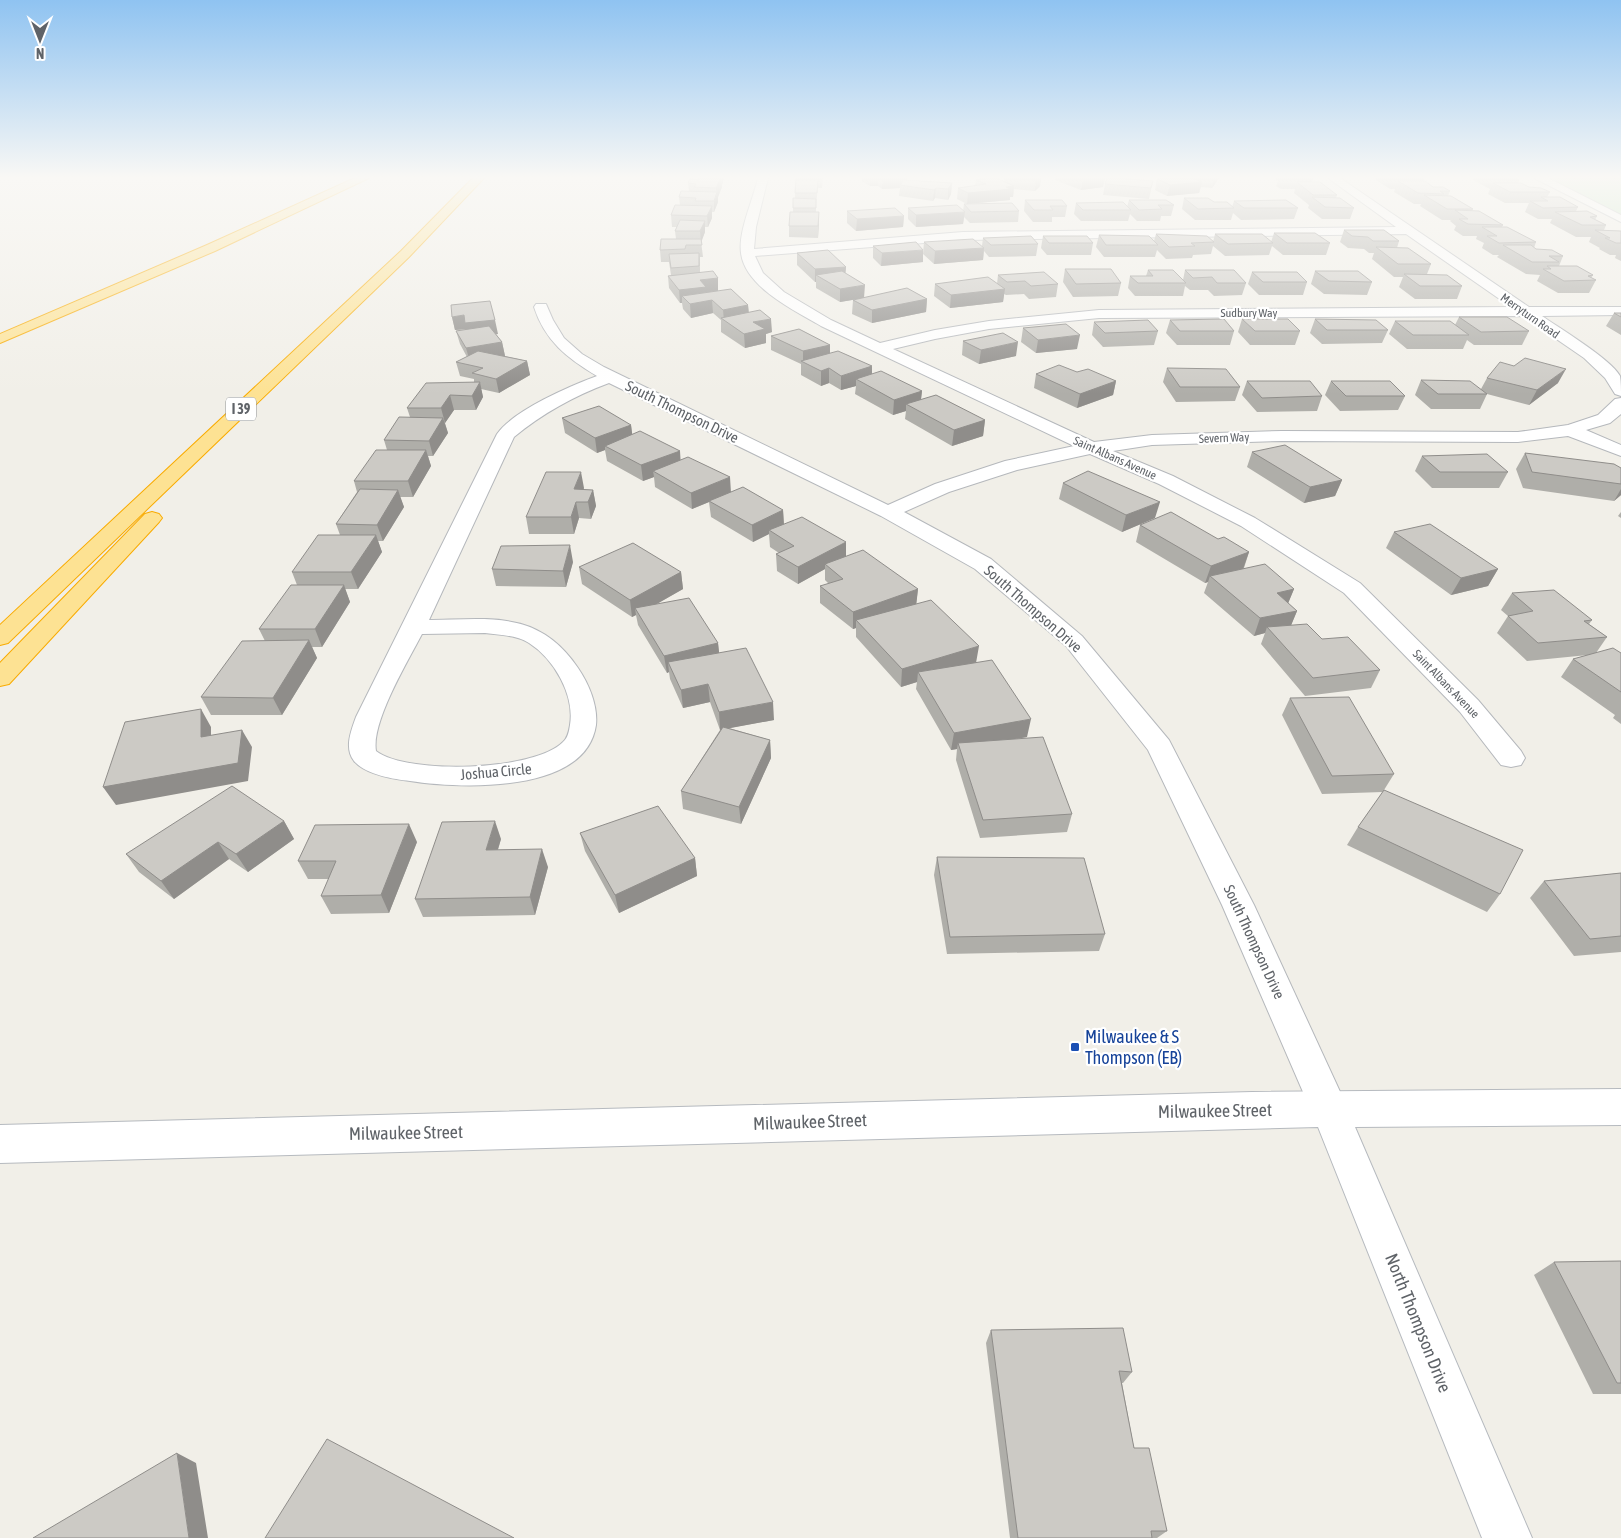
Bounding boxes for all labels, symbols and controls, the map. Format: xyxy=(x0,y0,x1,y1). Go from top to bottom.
north arrow xyxy=(15,15,65,65)
text: N xyxy=(36,45,44,61)
street label: Merryturn Road xyxy=(1498,291,1562,341)
street label: Sudbury Way xyxy=(1220,306,1278,320)
street label: South Thompson Drive xyxy=(623,377,742,446)
road number: I 39 xyxy=(226,398,256,420)
street label: Severn Way xyxy=(1199,430,1250,446)
street label: Saint Albans Avenue xyxy=(1071,433,1159,483)
street label: South Thompson Drive xyxy=(981,562,1086,656)
street label: Saint Albans Avenue xyxy=(1410,647,1482,721)
street label: Joshua Circle xyxy=(460,760,532,783)
street label: South Thompson Drive xyxy=(1221,882,1288,1002)
place label: Milwaukee & S Thompson (EB) xyxy=(1085,1026,1182,1068)
marker: Milwaukee & S Thompson (EB) xyxy=(1069,1041,1081,1053)
street label: Milwaukee Street xyxy=(1158,1099,1272,1122)
street label: Milwaukee Street xyxy=(753,1109,867,1134)
street label: Milwaukee Street xyxy=(349,1121,463,1144)
street label: North Thompson Drive xyxy=(1381,1250,1456,1395)

